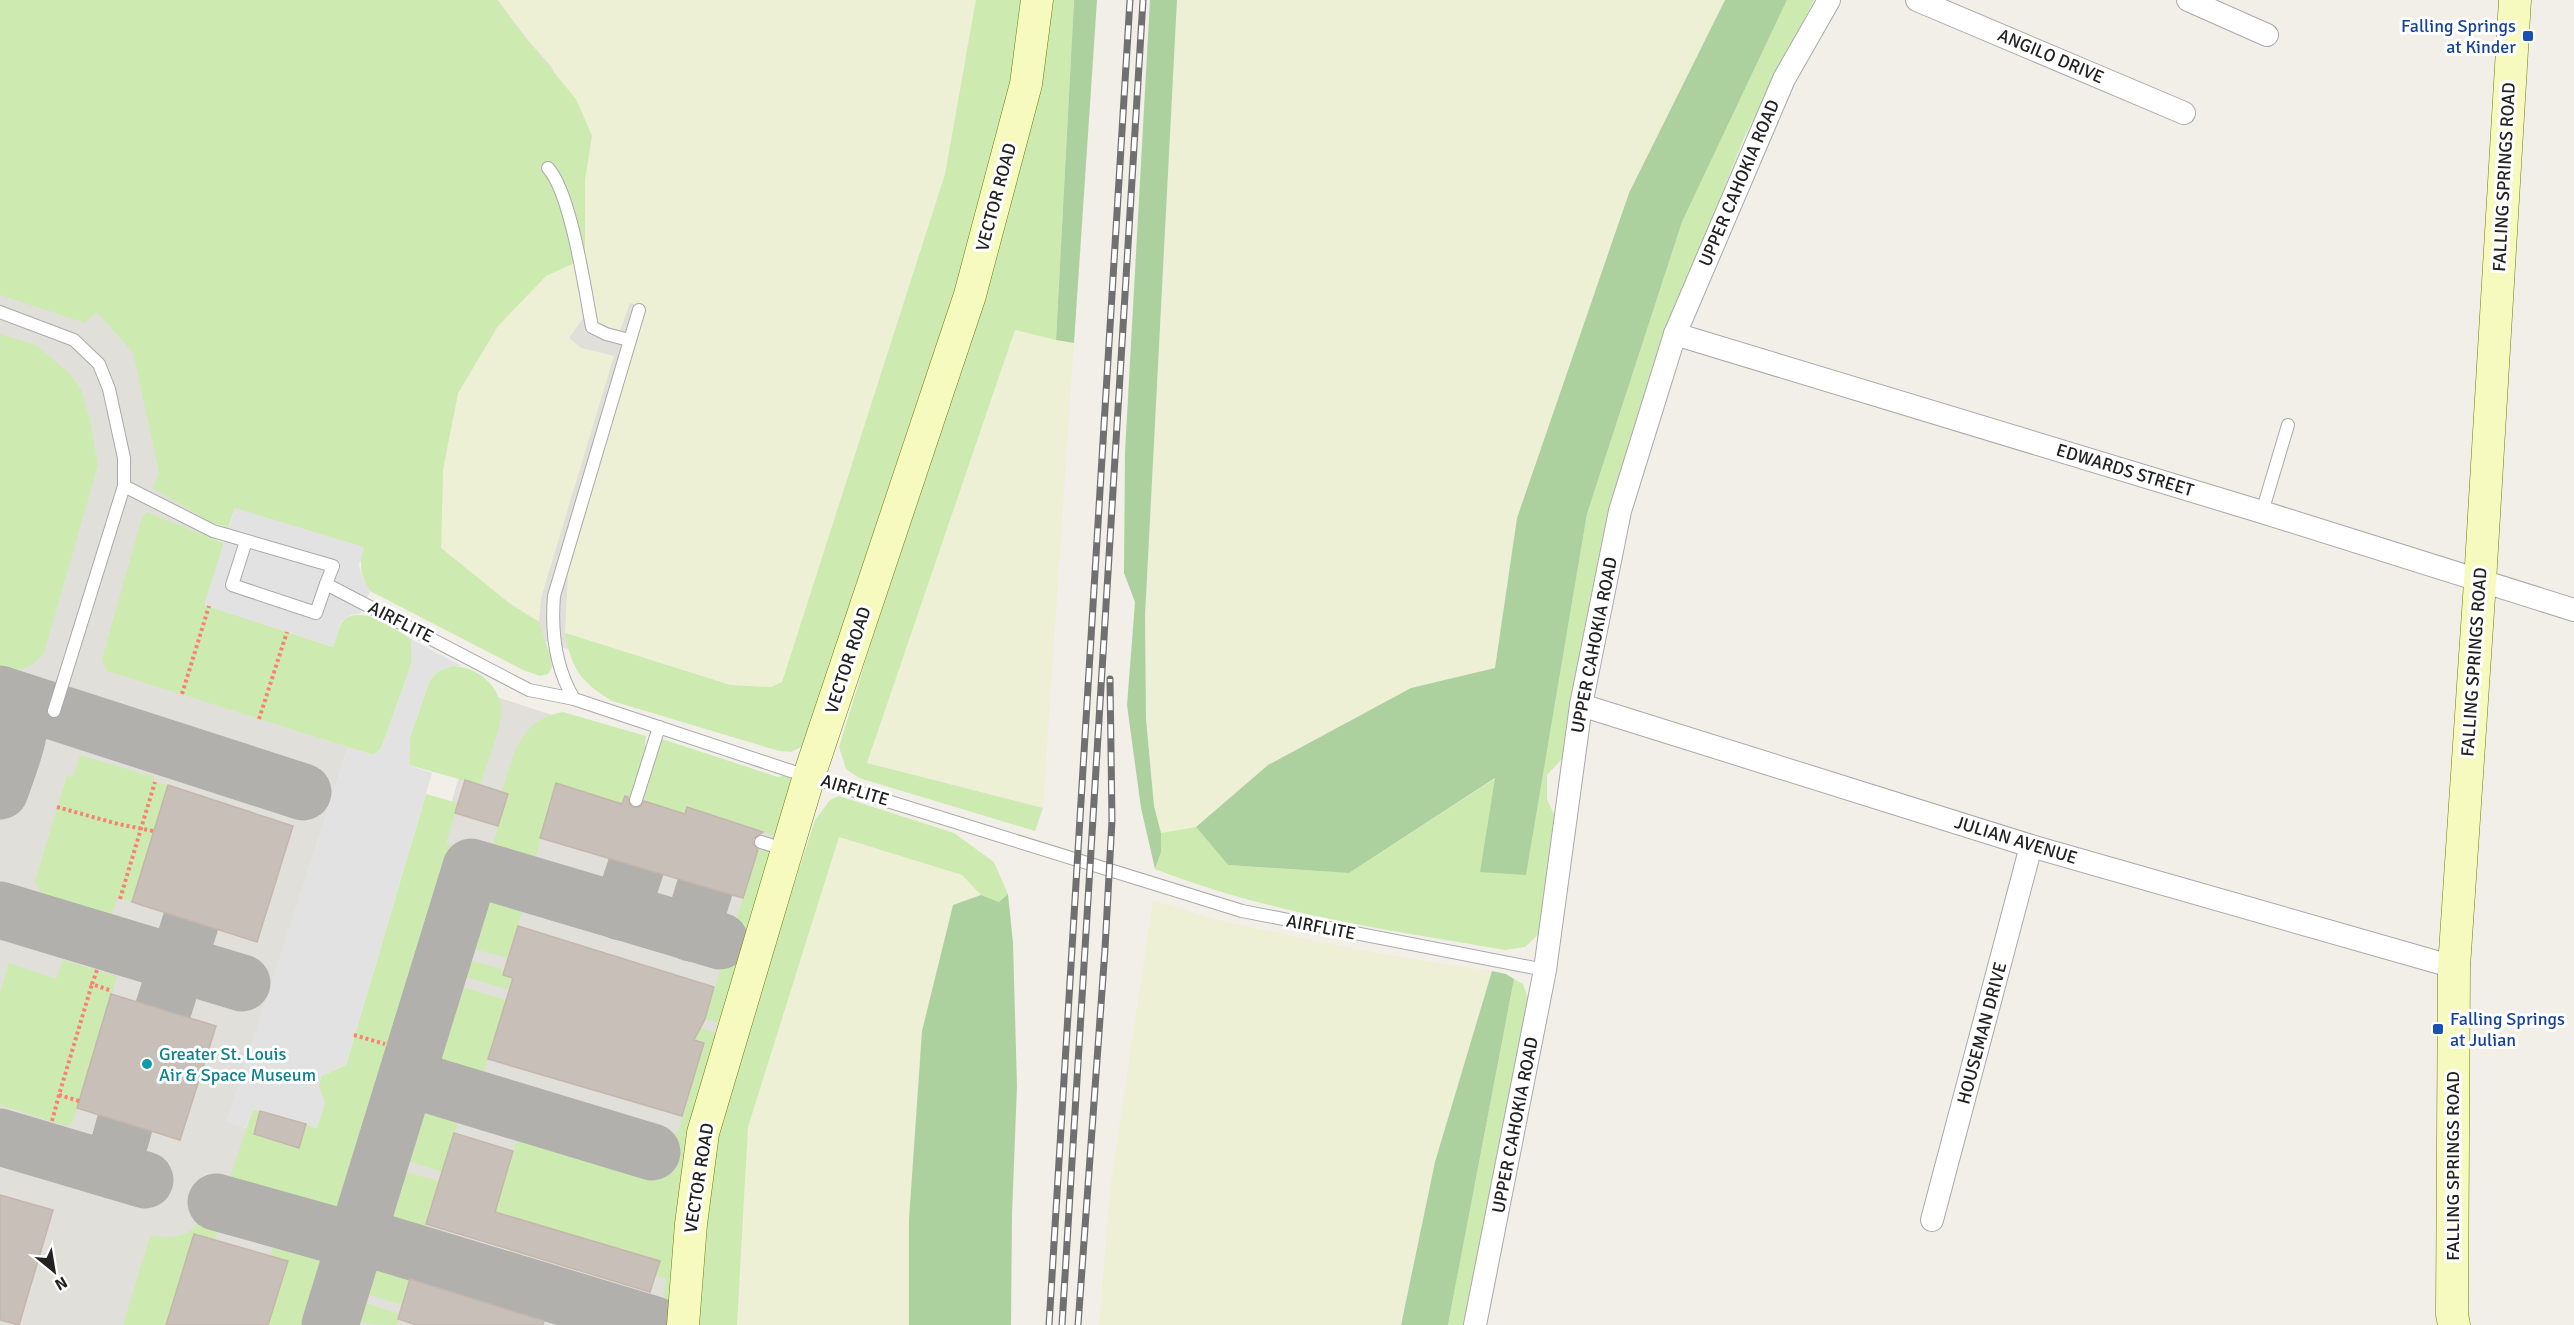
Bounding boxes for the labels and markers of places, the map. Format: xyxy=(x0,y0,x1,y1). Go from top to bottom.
place label: Falling Springs at Kinder xyxy=(2401,15,2516,58)
marker: Falling Springs at Kinder xyxy=(2521,29,2535,43)
place label: Falling Springs at Julian xyxy=(2450,1008,2565,1051)
marker: Falling Springs at Julian xyxy=(2431,1022,2445,1036)
place label: Greater St. Louis Air & Space Museum xyxy=(159,1043,316,1086)
marker: Greater St. Louis Air & Space Museum xyxy=(140,1057,154,1071)

